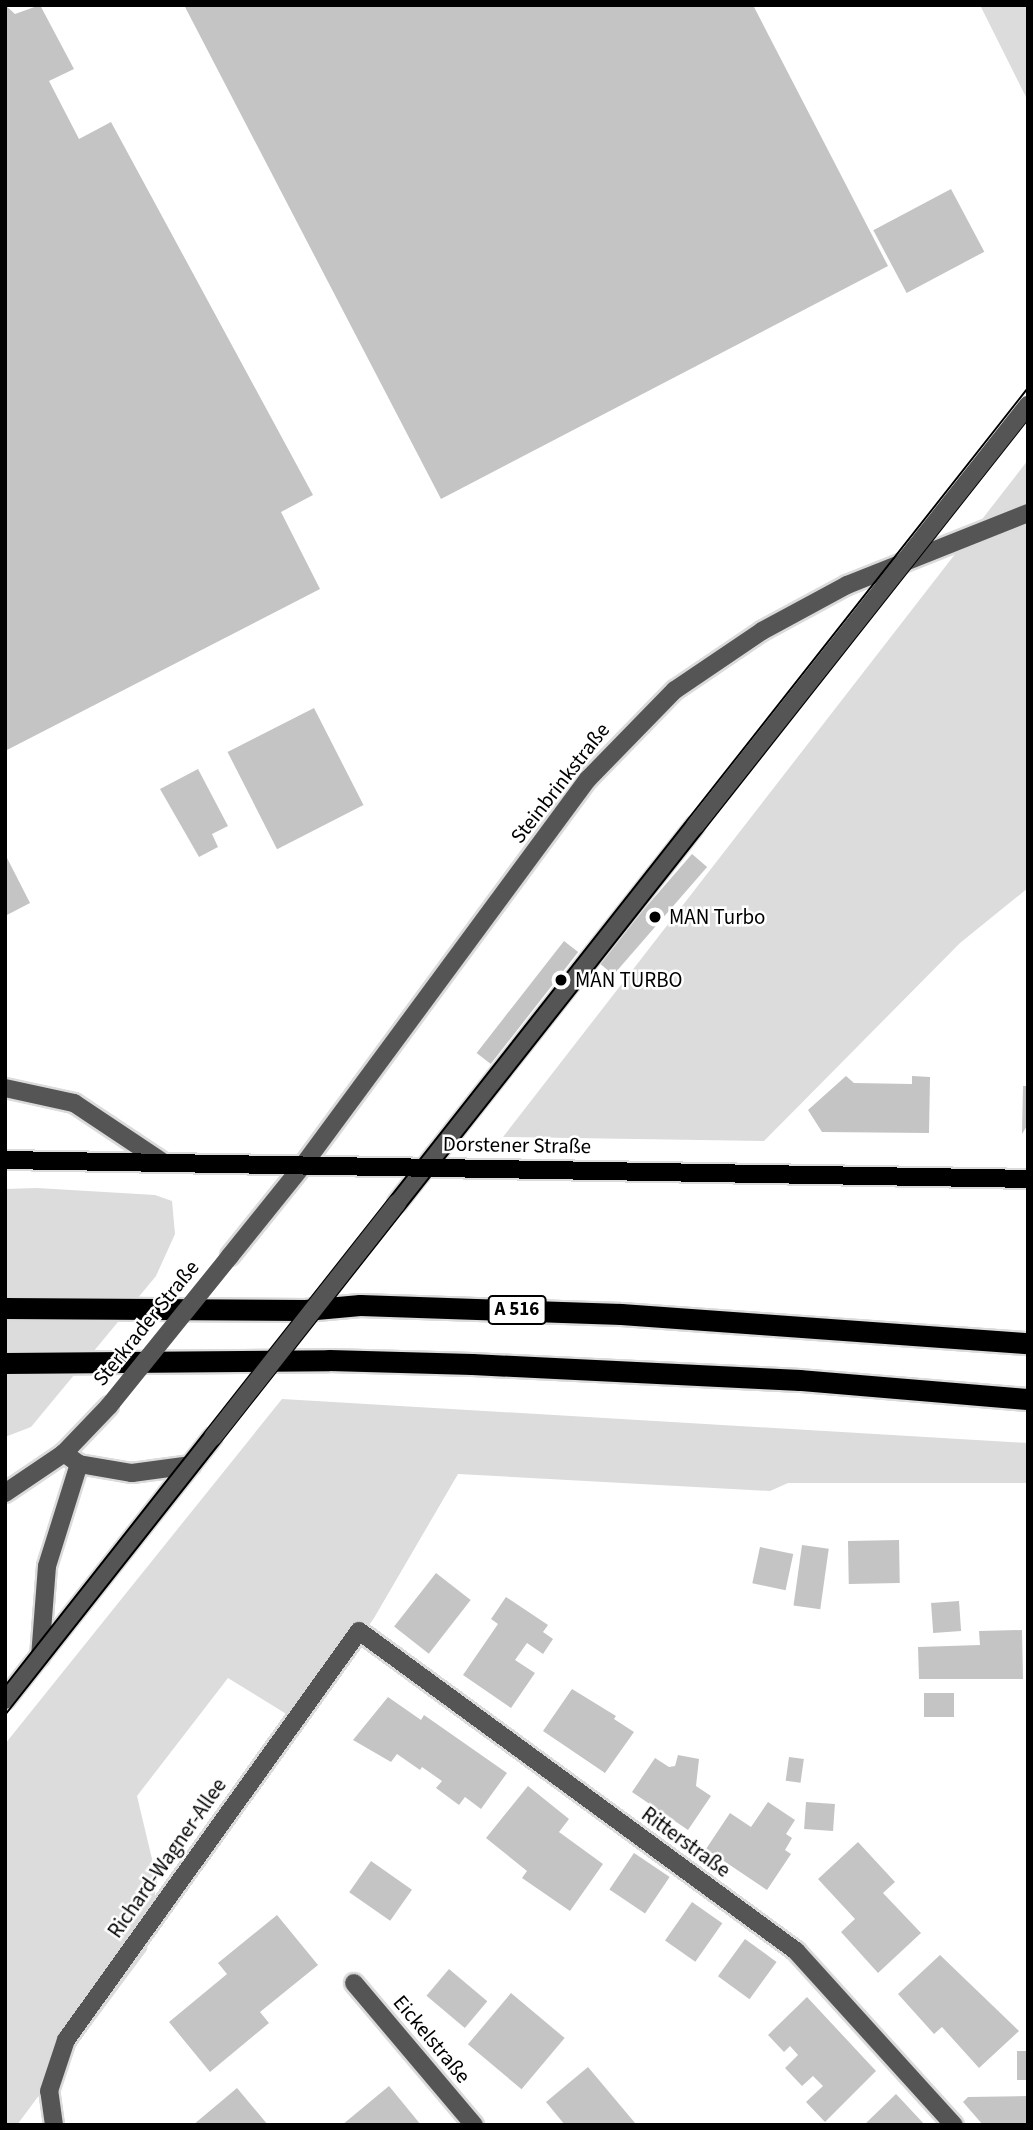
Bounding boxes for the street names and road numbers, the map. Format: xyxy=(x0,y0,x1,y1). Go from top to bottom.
street label: Steinbrinkstraße xyxy=(505,718,615,848)
street label: Dorstener Straße xyxy=(443,1131,591,1159)
street label: Sterkrader Straße xyxy=(88,1255,204,1391)
road number: A 516 xyxy=(487,1294,547,1326)
street label: Richard-Wagner-Allee xyxy=(102,1773,232,1943)
street label: Ritterstraße xyxy=(637,1801,735,1883)
street label: Eickelstraße xyxy=(388,1990,476,2088)

